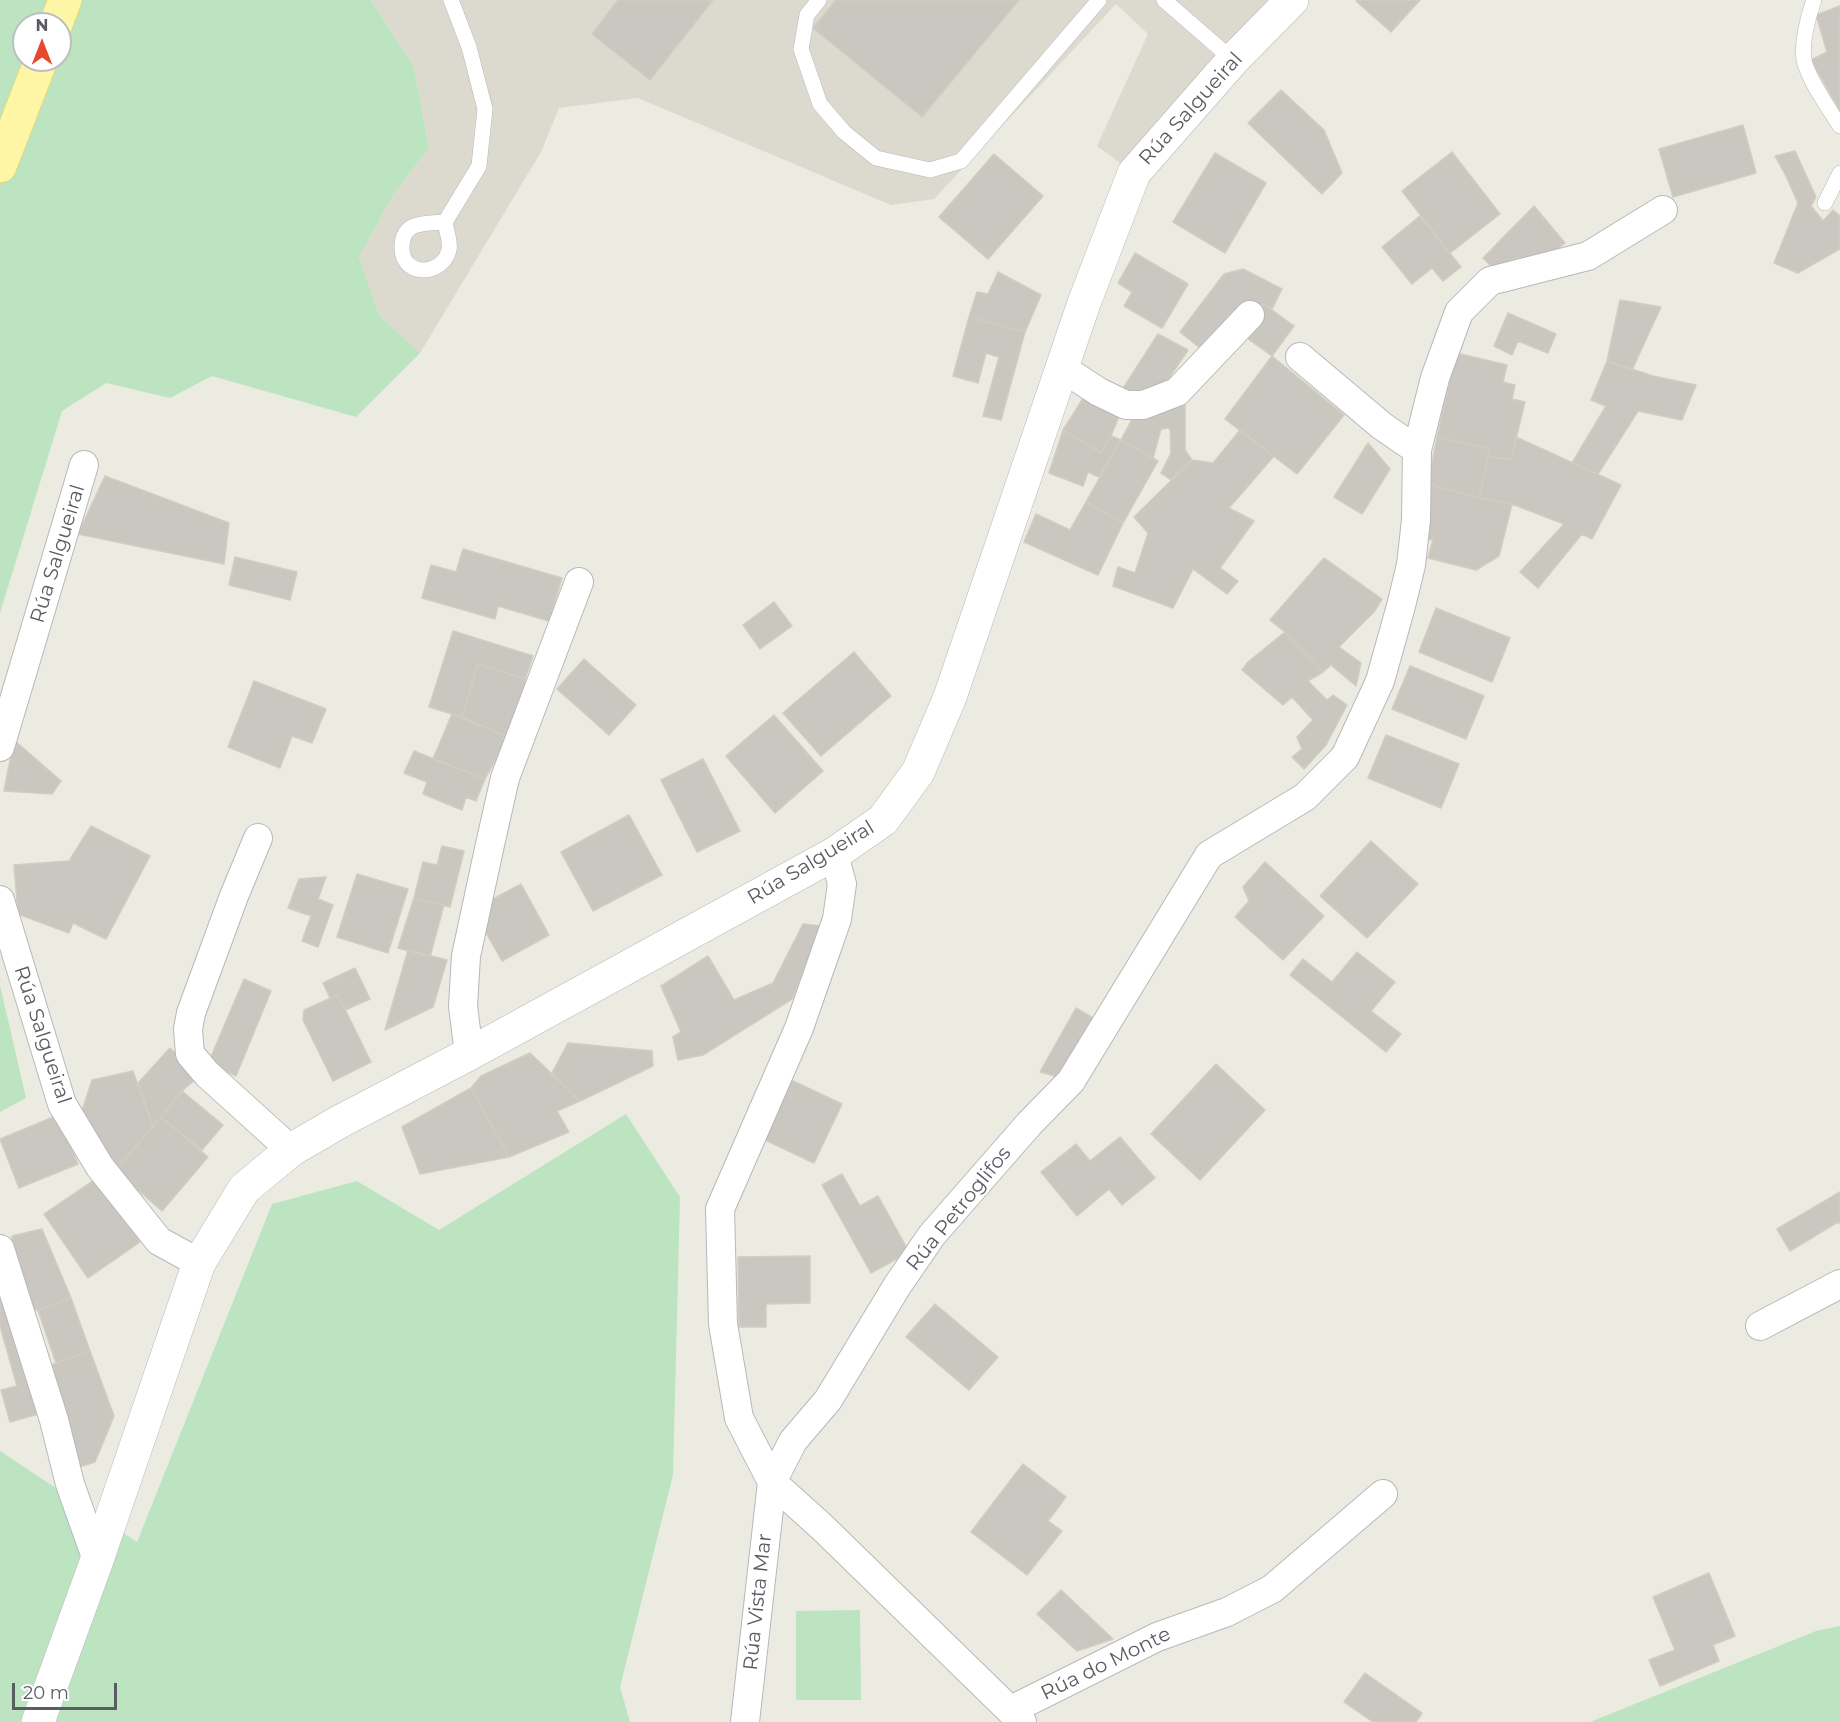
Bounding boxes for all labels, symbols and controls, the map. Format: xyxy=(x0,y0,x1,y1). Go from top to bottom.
north arrow xyxy=(12,12,72,72)
text: N xyxy=(36,16,48,35)
street label: Rúa Salgueiral xyxy=(1134,48,1248,170)
street label: Rúa Salgueiral xyxy=(26,482,90,626)
street label: Rúa Salgueiral xyxy=(743,816,879,910)
street label: Rúa Salgueiral xyxy=(8,963,76,1107)
street label: Rúa Petroglifos xyxy=(902,1142,1016,1276)
street label: Rúa Vista Mar xyxy=(739,1532,777,1672)
street label: Rúa do Monte xyxy=(1037,1622,1175,1706)
scale bar xyxy=(15,1671,120,1709)
text: 20 m xyxy=(23,1682,69,1704)

